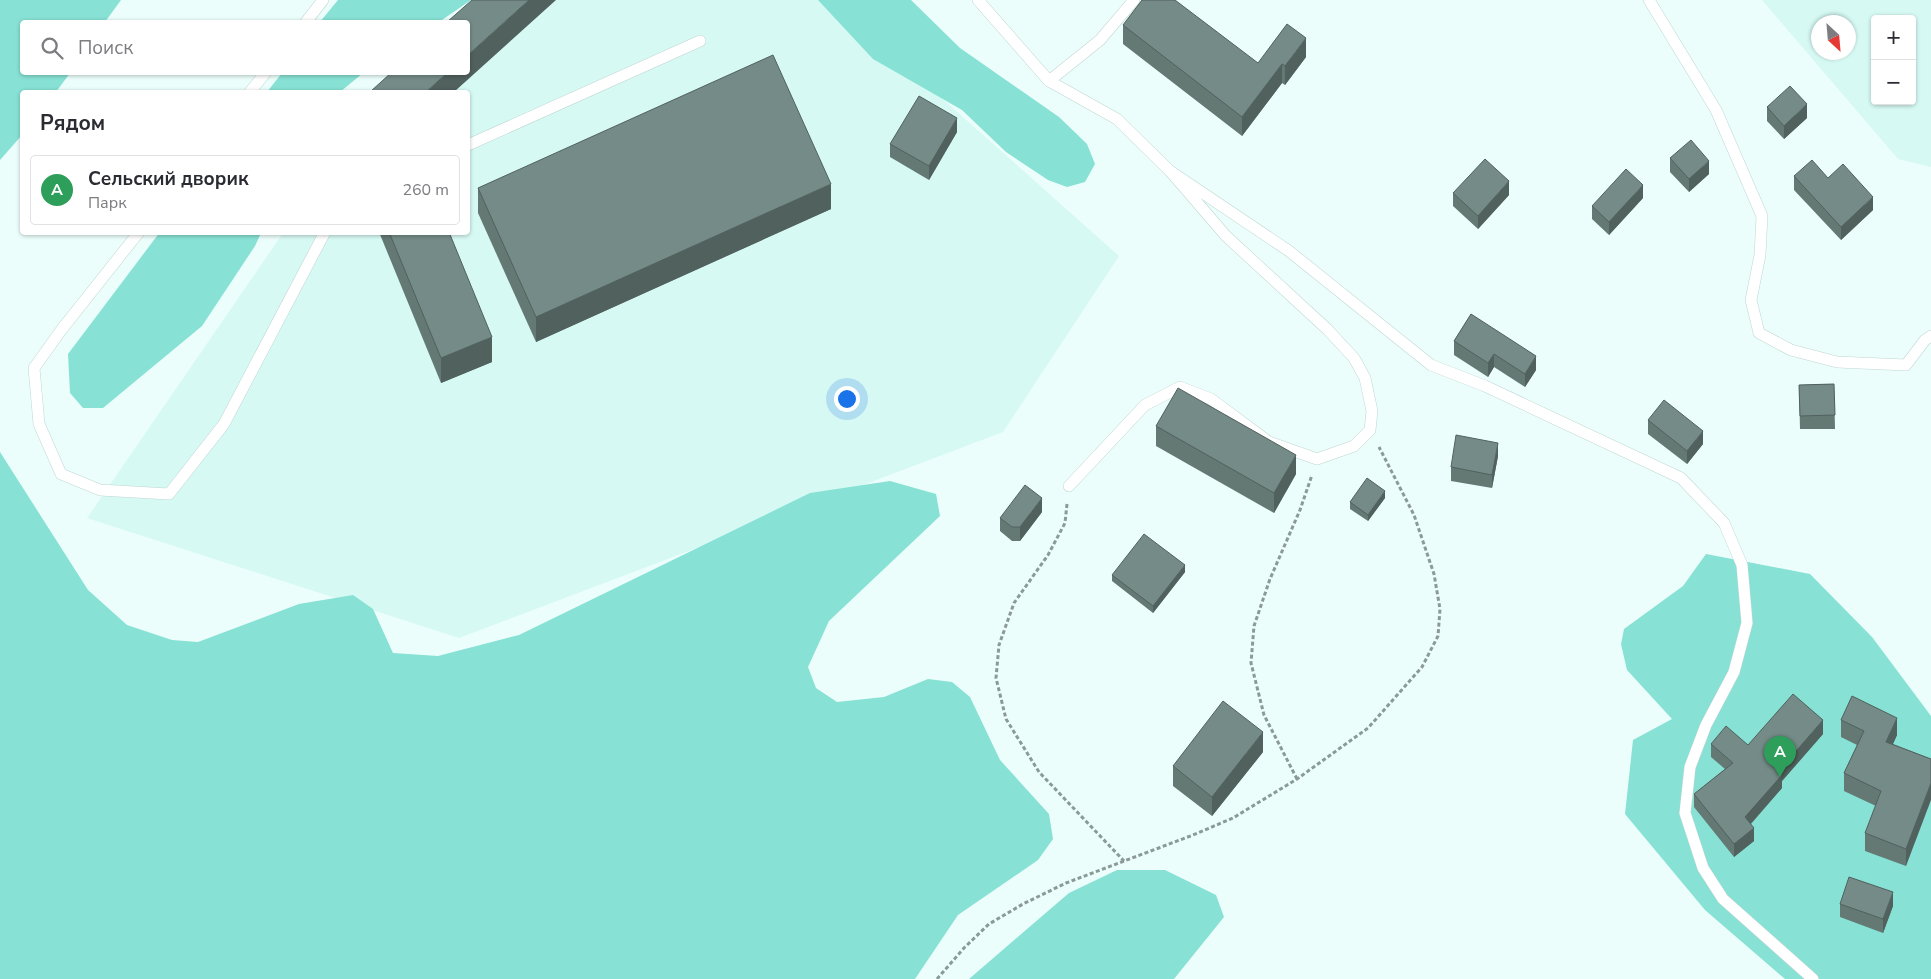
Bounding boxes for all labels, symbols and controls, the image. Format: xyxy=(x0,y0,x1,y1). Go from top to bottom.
north arrow xyxy=(1811,15,1856,60)
map controls xyxy=(1871,15,1916,105)
button: + xyxy=(1871,15,1916,60)
search box xyxy=(20,20,470,75)
icon: search xyxy=(38,34,66,62)
text: Поиск xyxy=(78,35,133,61)
button: − xyxy=(1871,60,1916,105)
text: Рядом xyxy=(40,109,105,137)
text: Сельский дворик xyxy=(88,166,249,192)
text: A xyxy=(51,179,63,201)
text: 260 m xyxy=(402,179,449,201)
text: Парк xyxy=(88,192,127,214)
your location xyxy=(834,386,860,412)
pin: A xyxy=(1764,736,1796,777)

